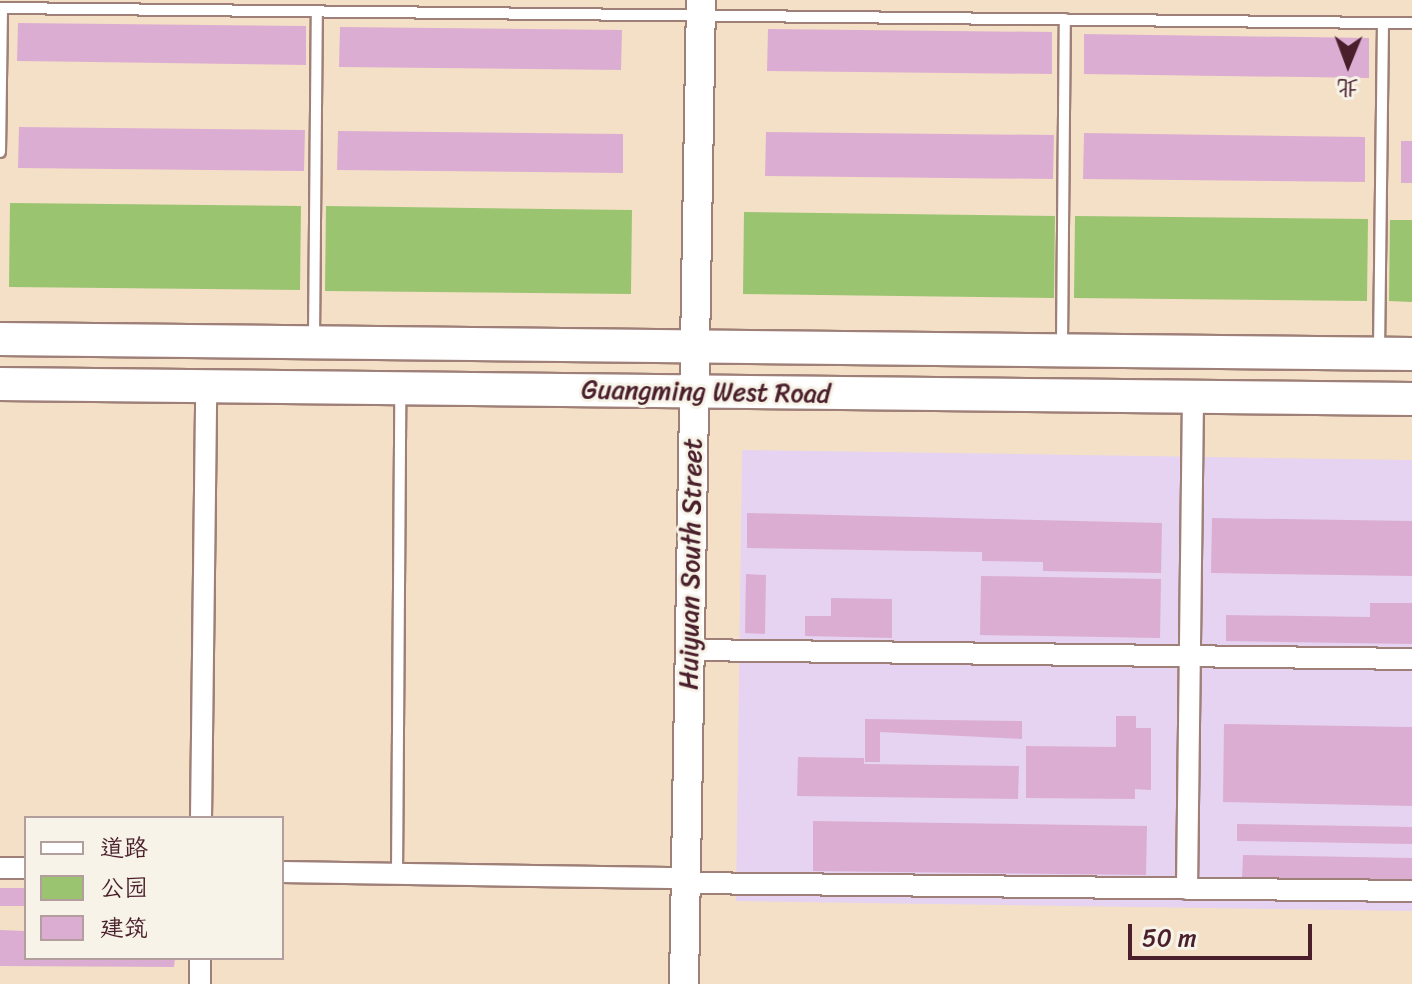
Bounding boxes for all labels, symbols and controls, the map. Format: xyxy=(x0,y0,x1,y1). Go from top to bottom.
north arrow xyxy=(1308,24,1388,104)
text: 北 xyxy=(1336,69,1359,108)
street label: Guangming West Road xyxy=(580,374,832,410)
street label: Huiyuan South Street xyxy=(673,438,709,690)
legend xyxy=(24,816,284,960)
text: 道路 xyxy=(100,827,148,869)
text: 公园 xyxy=(100,867,148,909)
text: 建筑 xyxy=(100,907,148,949)
scale bar xyxy=(1132,908,1316,958)
text: 50 m xyxy=(1142,917,1197,959)

